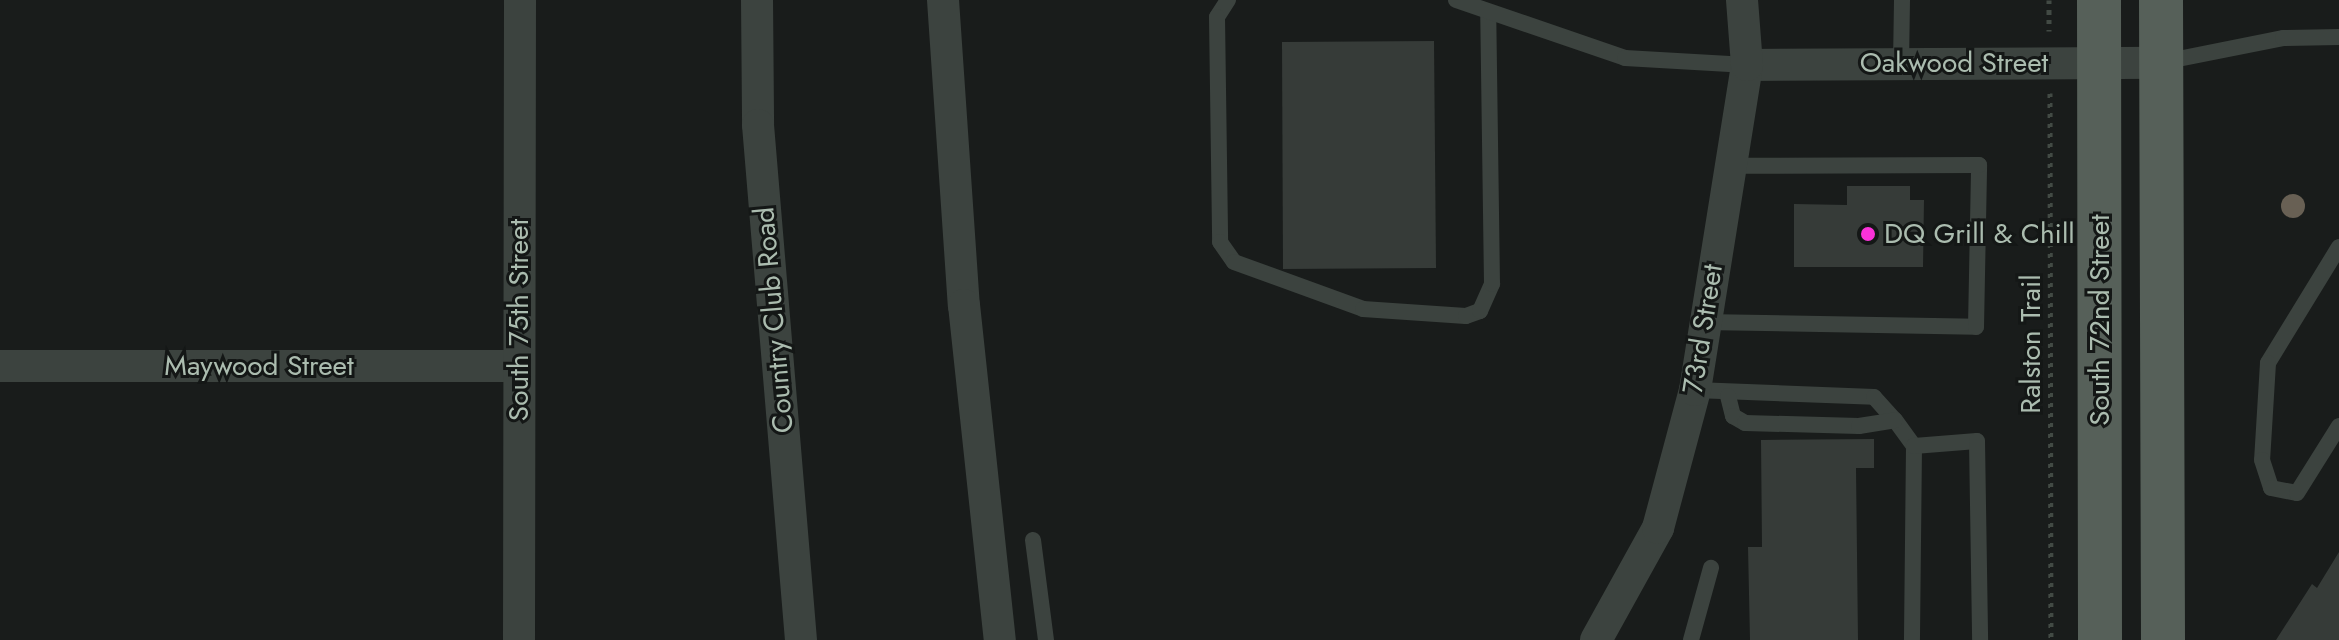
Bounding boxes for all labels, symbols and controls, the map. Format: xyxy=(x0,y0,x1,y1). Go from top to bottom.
street label: Oakwood Street xyxy=(1860,46,2048,80)
street label: Country Club Road xyxy=(747,206,801,434)
street label: South 72nd Street xyxy=(2083,214,2117,426)
place label: DQ Grill & Chill xyxy=(1884,217,2075,251)
street label: South 75th Street xyxy=(502,219,536,421)
marker: DQ Grill & Chill xyxy=(1859,225,1877,243)
street label: 73rd Street xyxy=(1676,262,1730,396)
street label: Ralston Trail xyxy=(2014,274,2048,414)
street label: Maywood Street xyxy=(164,349,354,383)

